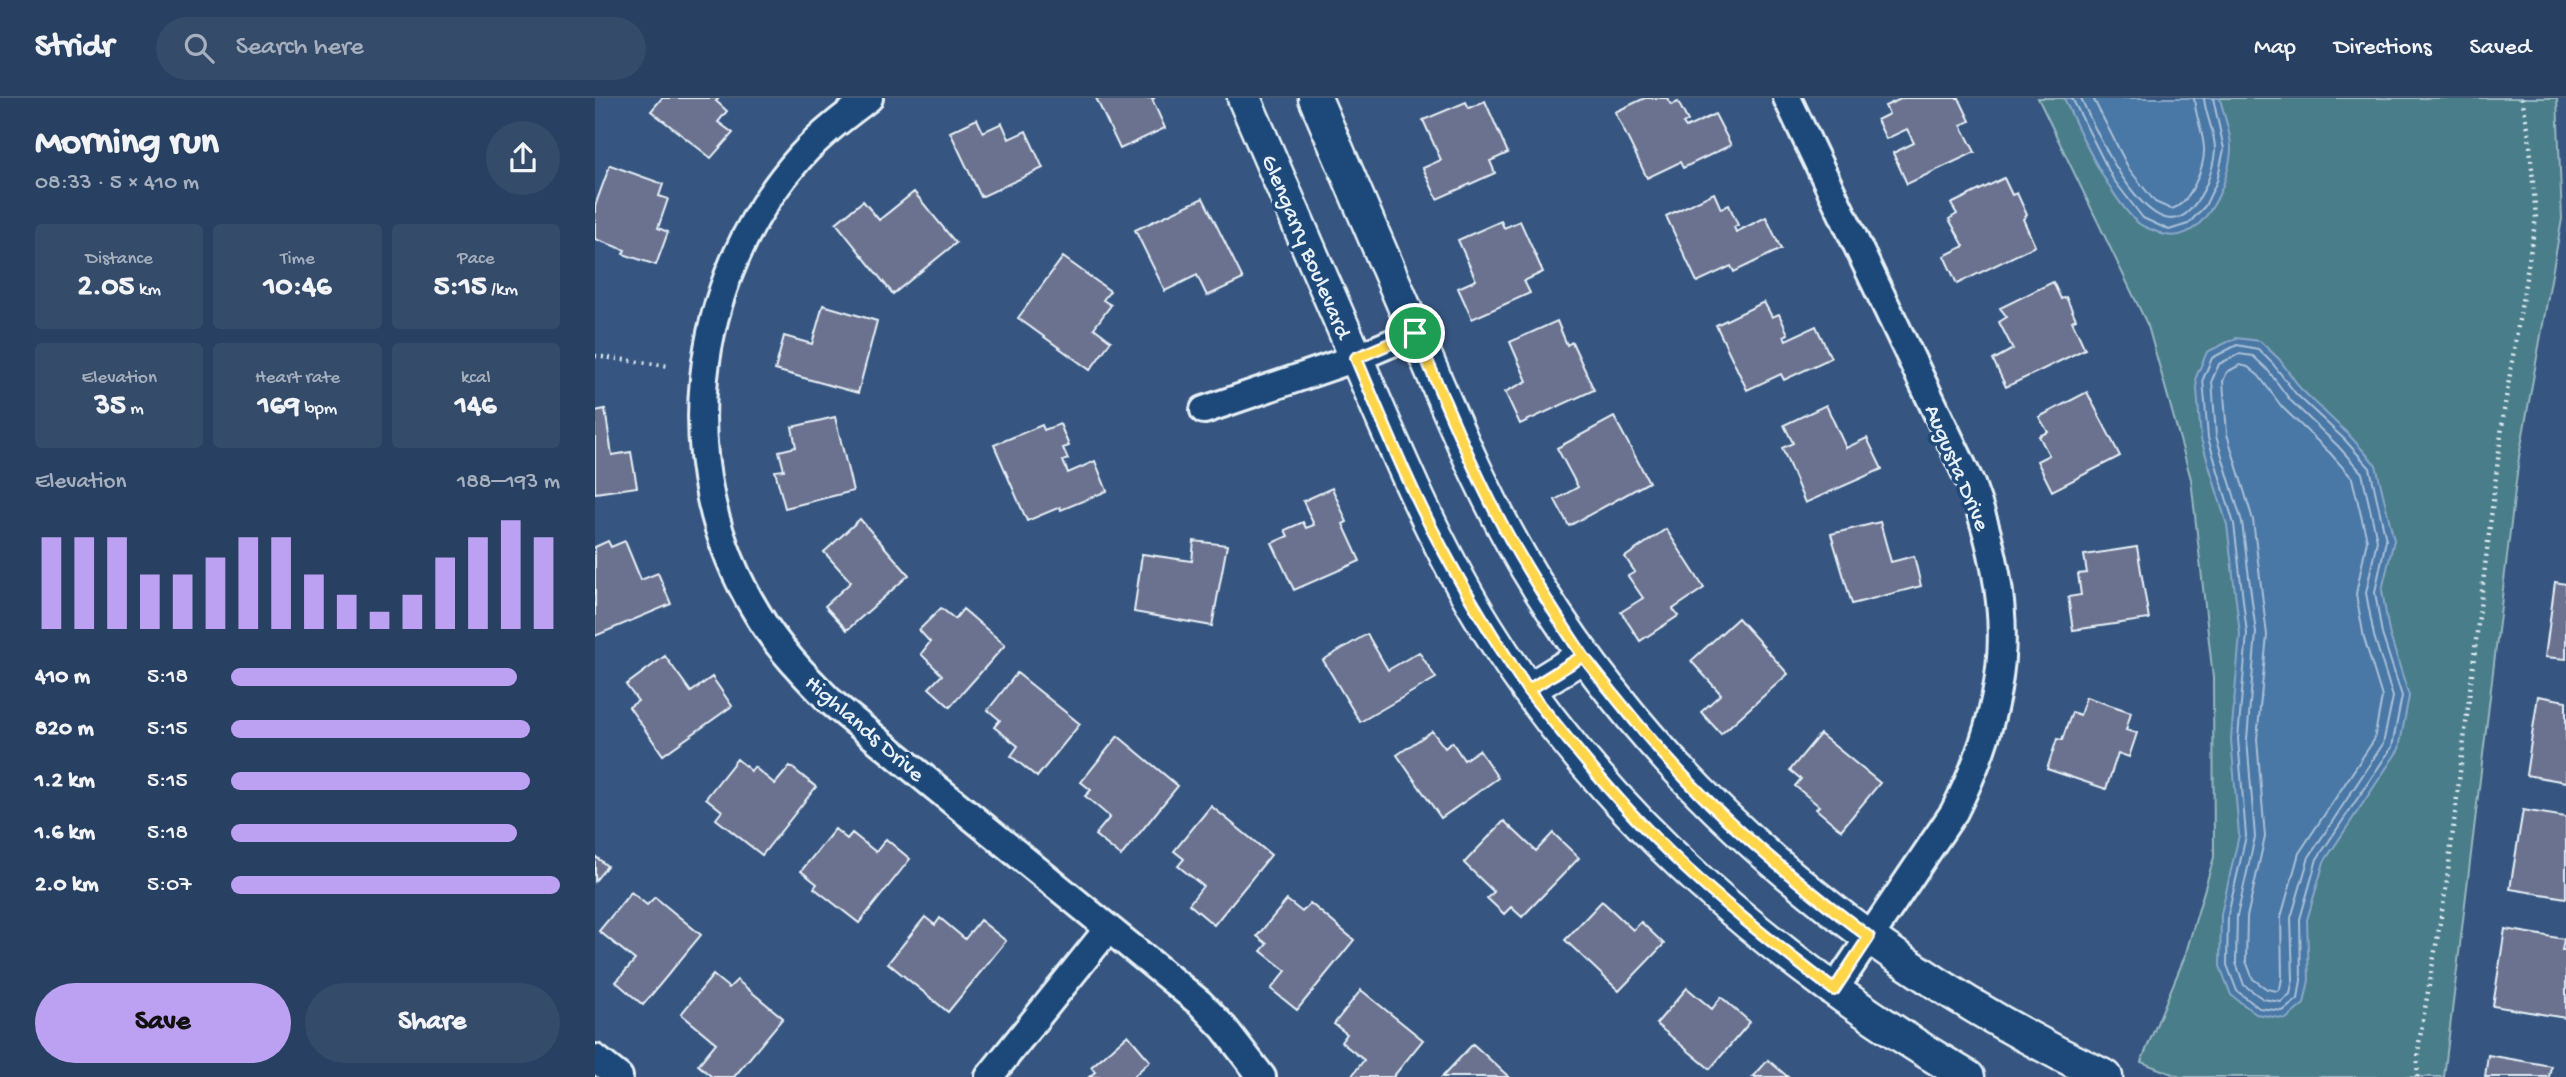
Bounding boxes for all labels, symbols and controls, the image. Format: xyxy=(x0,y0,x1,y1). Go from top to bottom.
search box xyxy=(156,17,646,80)
text: Stridr xyxy=(35,29,114,67)
icon: search xyxy=(180,29,218,67)
text: Search here xyxy=(236,33,364,64)
text: Map xyxy=(2254,34,2296,63)
text: Directions xyxy=(2334,34,2432,63)
text: Saved xyxy=(2470,34,2531,63)
button: share xyxy=(486,121,560,195)
text: Morning run xyxy=(35,122,219,166)
street label: Glengarry Boulevard xyxy=(1254,151,1356,345)
text: 08:33 · 5 × 410 m xyxy=(35,170,199,197)
text: Distance xyxy=(86,248,153,271)
text: Time xyxy=(280,248,315,271)
text: Pace xyxy=(457,248,494,271)
text: 2.05 xyxy=(77,271,134,306)
text: 10:46 xyxy=(264,271,331,306)
text: 5:15 xyxy=(434,271,487,306)
text: km xyxy=(134,279,161,302)
text: /km xyxy=(487,279,518,302)
pin xyxy=(1385,303,1445,363)
icon: arrive xyxy=(1396,314,1434,352)
text: Elevation xyxy=(81,367,157,390)
text: Heart rate xyxy=(255,367,340,390)
text: kcal xyxy=(461,367,491,390)
text: 35 xyxy=(94,390,126,425)
text: 169 xyxy=(258,390,300,425)
text: 146 xyxy=(455,390,497,425)
text: m xyxy=(126,398,144,421)
text: bpm xyxy=(300,398,337,421)
street label: Augusta Drive xyxy=(1917,401,1995,537)
text: Elevation xyxy=(35,469,126,496)
text: 188–193 m xyxy=(457,469,560,496)
text: 410 m xyxy=(35,664,90,691)
text: 5:18 xyxy=(147,664,188,691)
street label: Highlands Drive xyxy=(798,670,930,790)
text: 820 m xyxy=(35,716,94,743)
text: 5:15 xyxy=(147,716,188,743)
text: 1.2 km xyxy=(35,768,95,795)
text: 5:15 xyxy=(147,768,188,795)
text: 1.6 km xyxy=(35,820,95,847)
text: 5:18 xyxy=(147,820,188,847)
text: 2.0 km xyxy=(35,872,99,899)
text: 5:07 xyxy=(147,872,191,899)
button: Save xyxy=(35,983,291,1063)
button: Share xyxy=(305,983,560,1063)

